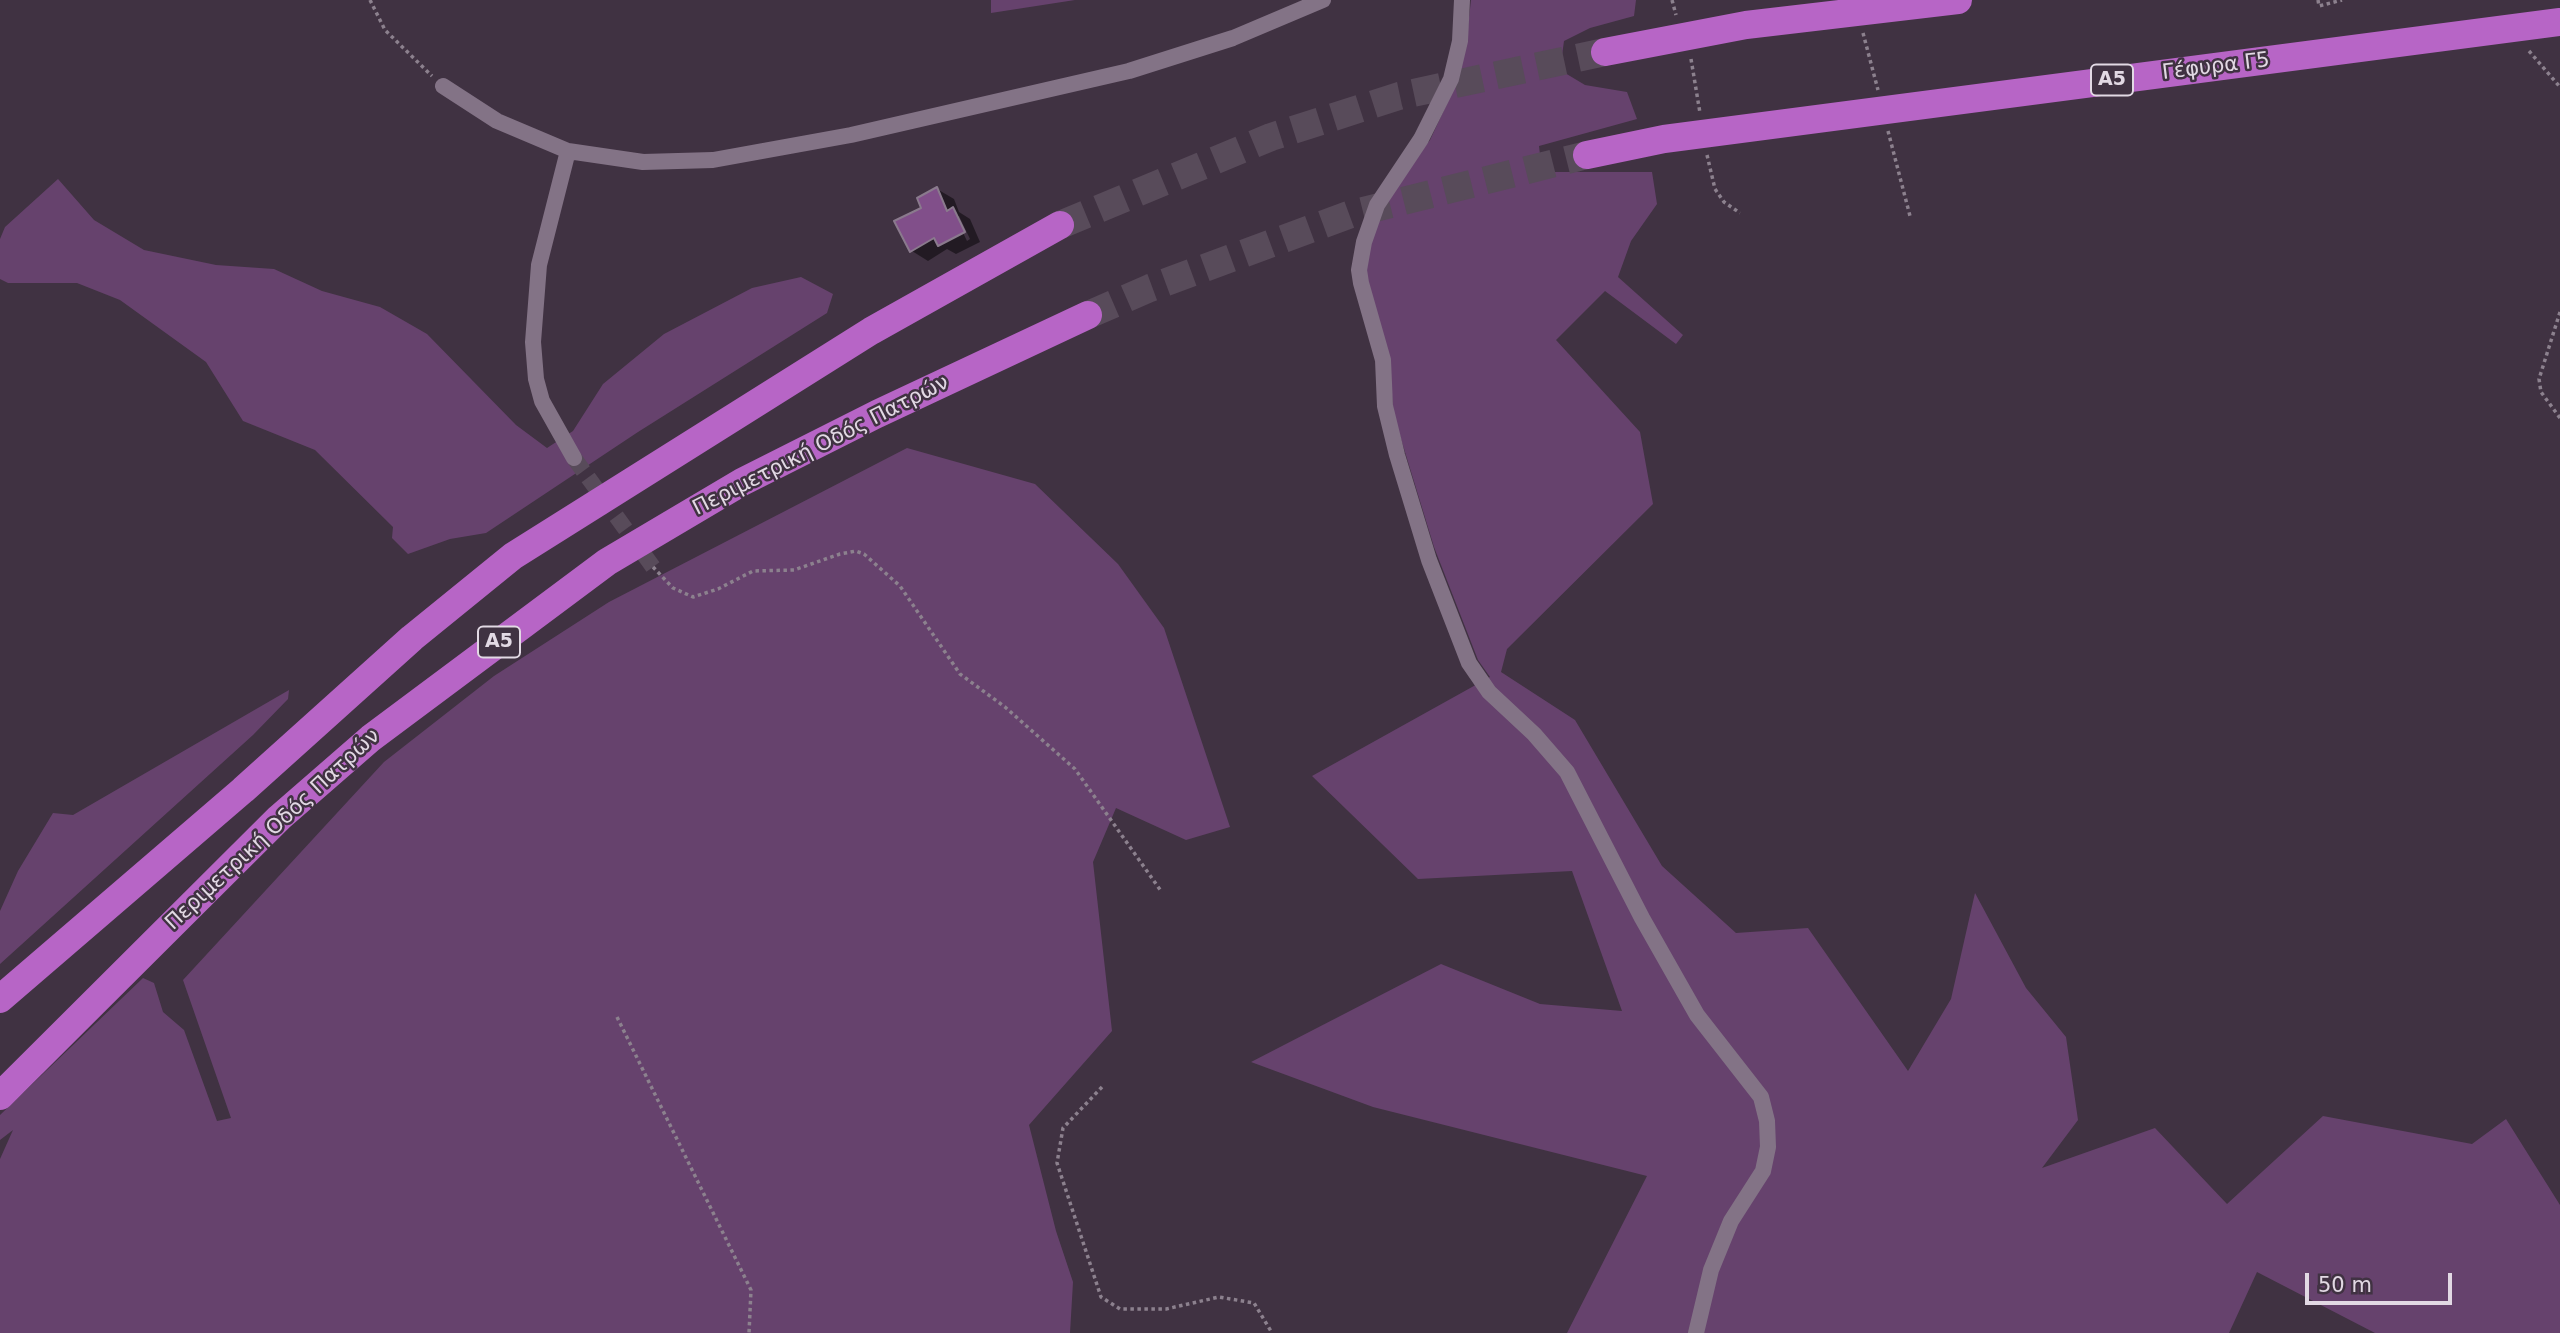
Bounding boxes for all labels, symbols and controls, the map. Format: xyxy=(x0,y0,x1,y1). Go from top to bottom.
street label: Γέφυρα Γ5 xyxy=(2161,48,2271,86)
road number: Α5 xyxy=(2091,64,2133,96)
street label: Περιμετρική Οδός Πατρών xyxy=(689,370,953,522)
road number: Α5 xyxy=(478,626,520,657)
street label: Περιμετρική Οδός Πατρών xyxy=(161,724,385,936)
scale bar xyxy=(2308,1260,2455,1304)
text: 50 m xyxy=(2318,1273,2372,1297)

